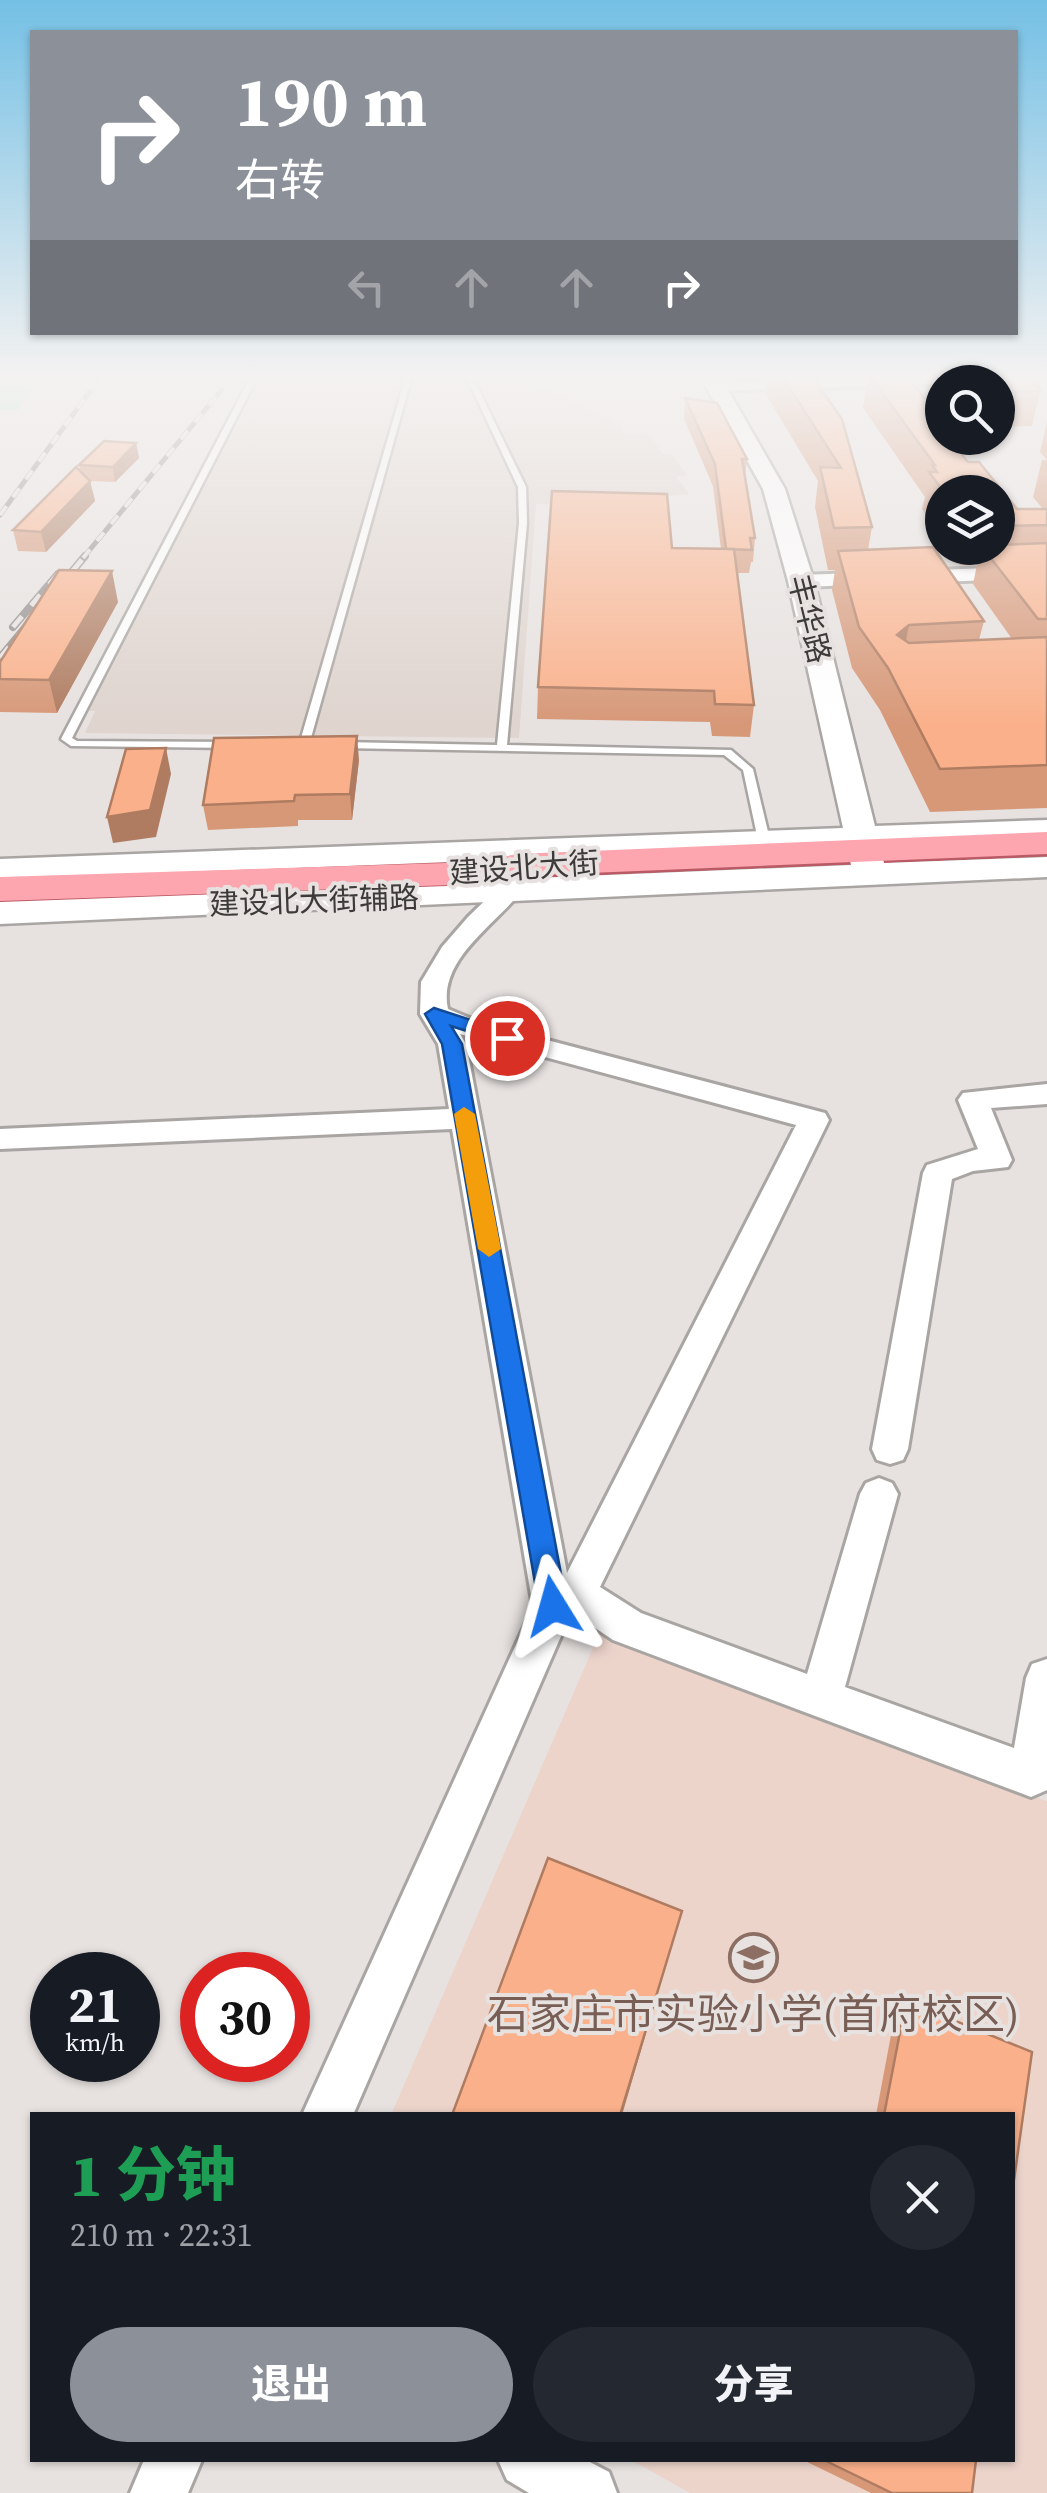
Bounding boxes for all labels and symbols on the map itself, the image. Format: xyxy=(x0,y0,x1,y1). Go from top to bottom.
street label: 丰华路 xyxy=(779,570,840,668)
street label: 建设北大街 xyxy=(448,842,600,893)
street label: 建设北大街辅路 xyxy=(208,876,420,925)
pin xyxy=(465,996,550,1081)
position arrow xyxy=(501,1554,605,1658)
school or university icon: 石家庄市实验小学(首府校区) xyxy=(727,1932,779,1984)
speed limit sign: 30 xyxy=(180,1952,310,2082)
place label: 石家庄市实验小学(首府校区) xyxy=(487,1985,1019,2043)

